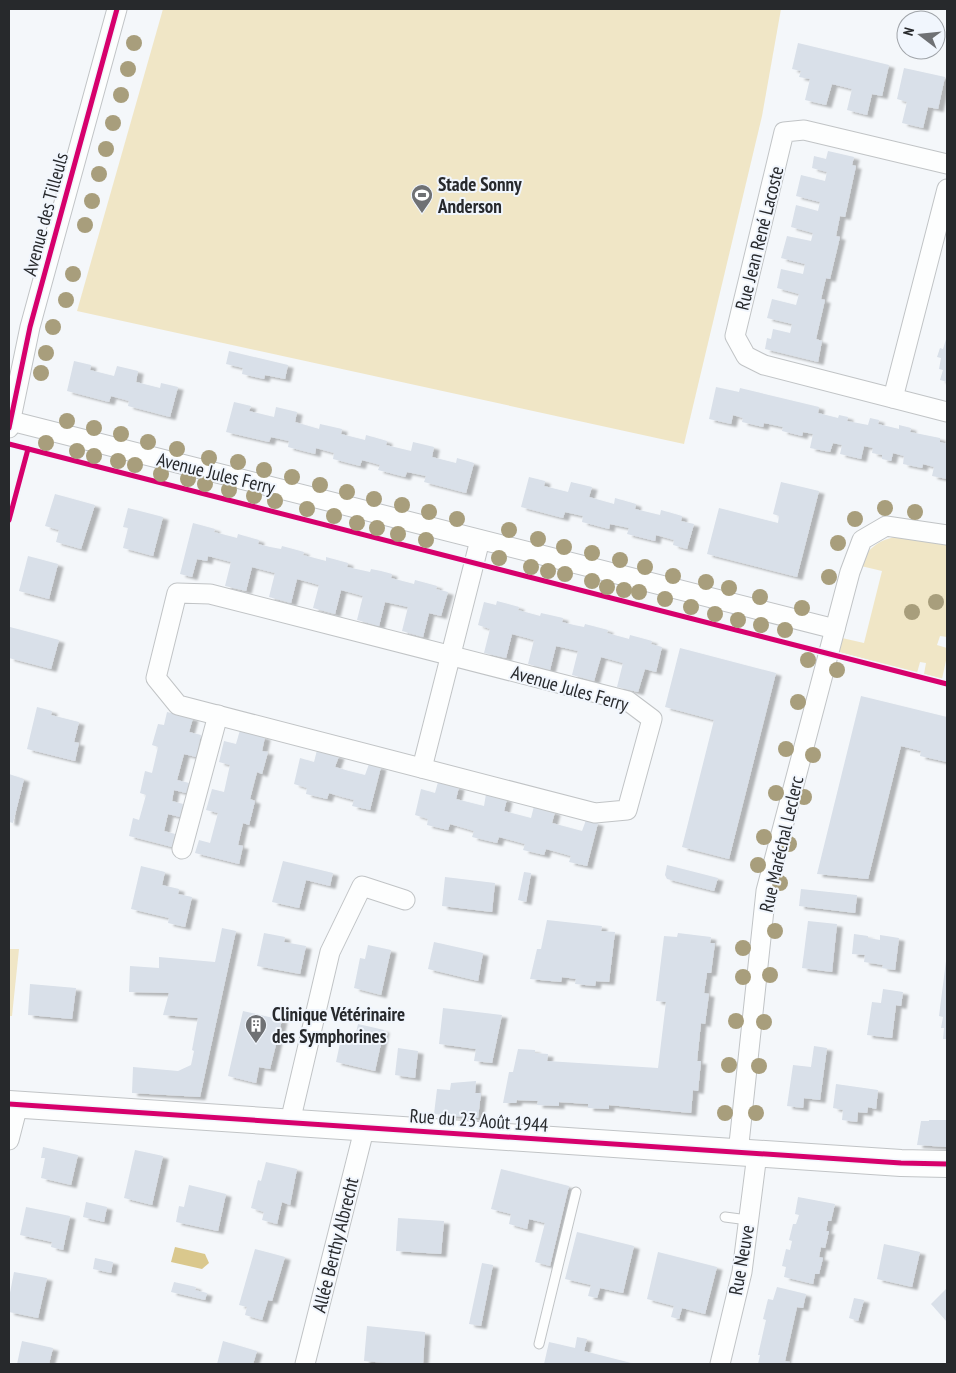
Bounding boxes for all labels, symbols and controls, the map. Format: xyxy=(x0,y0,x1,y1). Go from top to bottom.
north arrow xyxy=(896,10,946,60)
text: N xyxy=(899,25,918,38)
street label: Avenue des Tilleuls xyxy=(17,150,73,278)
street label: Rue Jean René Lacoste xyxy=(730,163,788,312)
place label: Stade Sonny Anderson xyxy=(437,172,522,218)
sports icon: Stade Sonny Anderson xyxy=(410,183,434,214)
street label: Avenue Jules Ferry xyxy=(154,447,278,499)
street label: Avenue Jules Ferry xyxy=(509,660,632,716)
street label: Rue Maréchal Leclerc xyxy=(754,773,808,914)
place label: Clinique Vétérinaire des Symphorines xyxy=(272,1002,405,1048)
building icon: Clinique Vétérinaire des Symphorines xyxy=(244,1013,268,1044)
street label: Rue du 23 Août 1944 xyxy=(409,1103,550,1137)
street label: Allée Berthy Albrecht xyxy=(307,1174,364,1315)
street label: Rue Neuve xyxy=(723,1223,759,1297)

